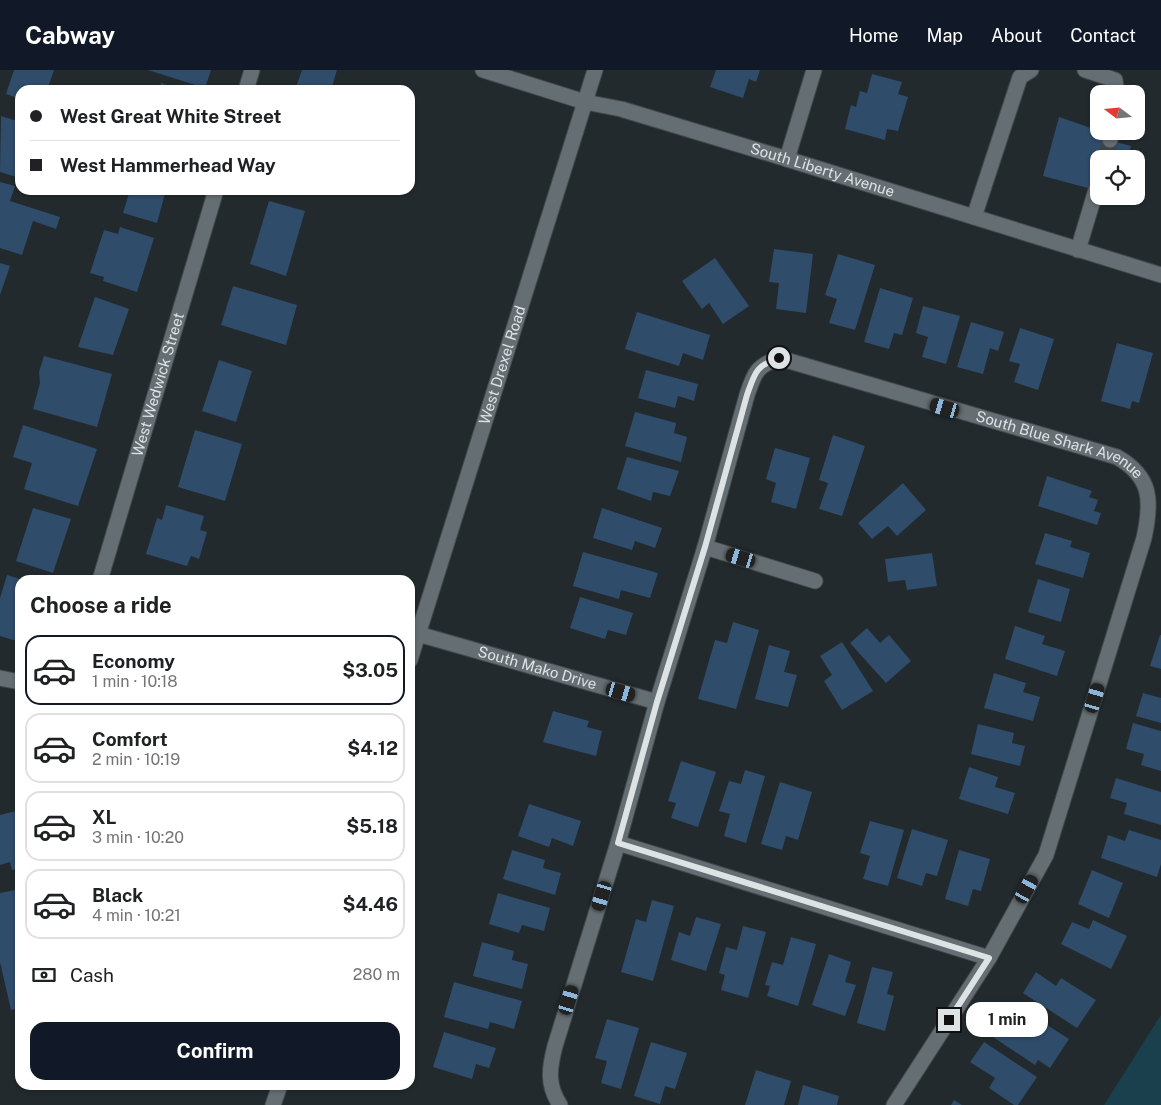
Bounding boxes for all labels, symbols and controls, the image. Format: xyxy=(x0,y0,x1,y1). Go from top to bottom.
text: Cabway xyxy=(25,21,115,49)
text: Home xyxy=(849,25,899,46)
text: Map xyxy=(927,25,963,46)
text: About xyxy=(991,25,1042,46)
text: Contact xyxy=(1070,25,1136,46)
north arrow xyxy=(1090,85,1145,140)
map controls xyxy=(1090,85,1145,205)
text: West Great White Street xyxy=(60,105,281,127)
street label: South Liberty Avenue xyxy=(748,139,897,200)
button: locate xyxy=(1090,150,1145,205)
text: West Hammerhead Way xyxy=(60,154,276,176)
street label: West Drexel Road xyxy=(475,303,529,427)
street label: West Wedwick Street xyxy=(128,310,187,458)
route start xyxy=(768,347,790,369)
car xyxy=(928,397,961,419)
street label: South Blue Shark Avenue xyxy=(974,407,1147,482)
car xyxy=(724,546,757,570)
text: Choose a ride xyxy=(30,592,172,618)
street label: South Mako Drive xyxy=(476,642,599,692)
icon: car xyxy=(32,648,77,693)
text: Economy xyxy=(92,650,175,672)
text: $3.05 xyxy=(342,659,398,681)
text: 1 min · 10:18 xyxy=(92,672,178,691)
car xyxy=(604,681,637,703)
car xyxy=(1083,681,1106,715)
icon: car xyxy=(32,726,77,771)
text: Comfort xyxy=(92,728,168,750)
text: $4.12 xyxy=(347,737,398,759)
text: 2 min · 10:19 xyxy=(92,750,180,769)
icon: car xyxy=(32,804,77,849)
text: XL xyxy=(92,806,117,828)
text: $5.18 xyxy=(346,815,398,837)
text: 3 min · 10:20 xyxy=(92,828,184,847)
car xyxy=(1013,872,1040,906)
car xyxy=(590,879,613,913)
icon: car xyxy=(32,882,77,927)
text: Black xyxy=(92,884,143,906)
text: $4.46 xyxy=(343,893,398,915)
text: 4 min · 10:21 xyxy=(92,906,181,925)
icon: cash xyxy=(30,961,58,989)
text: Cash xyxy=(70,964,114,986)
text: 280 m xyxy=(353,965,400,984)
car xyxy=(557,983,580,1017)
callout: 1 min xyxy=(966,1002,1049,1038)
route end xyxy=(938,1009,960,1031)
text: 1 min xyxy=(988,1010,1026,1029)
button: Confirm xyxy=(30,1022,400,1080)

